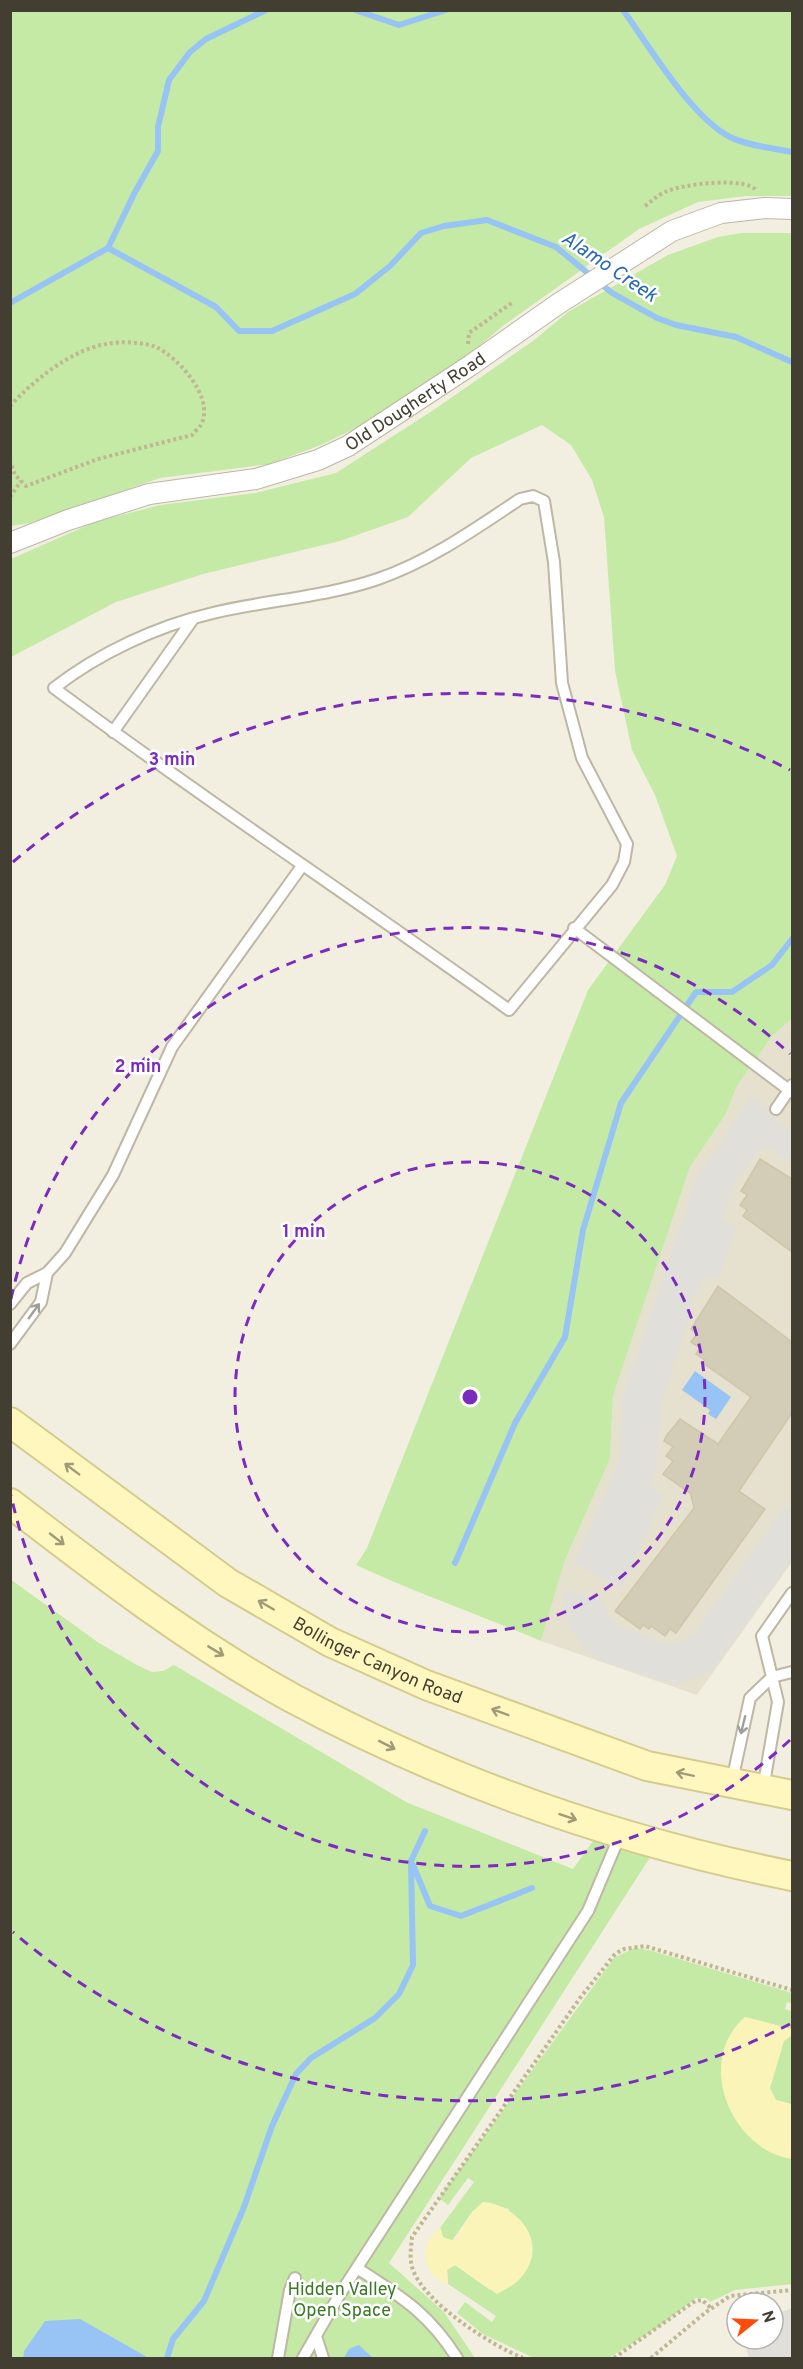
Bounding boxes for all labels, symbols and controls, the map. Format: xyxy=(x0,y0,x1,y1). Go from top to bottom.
water label: Alamo Creek xyxy=(556,226,663,310)
street label: Old Dougherty Road xyxy=(341,348,491,458)
text: 3 min xyxy=(149,749,195,772)
text: 2 min xyxy=(114,1056,162,1079)
text: 1 min xyxy=(282,1221,326,1244)
one-way arrow xyxy=(28,1304,40,1320)
centre of rings xyxy=(460,1387,480,1407)
one-way arrow xyxy=(65,1463,81,1475)
one-way arrow xyxy=(48,1532,64,1545)
one-way arrow xyxy=(258,1599,275,1611)
street label: Bollinger Canyon Road xyxy=(288,1613,465,1710)
one-way arrow xyxy=(207,1646,224,1658)
one-way arrow xyxy=(491,1706,510,1717)
one-way arrow xyxy=(736,1715,748,1734)
one-way arrow xyxy=(377,1740,395,1751)
one-way arrow xyxy=(676,1768,695,1779)
one-way arrow xyxy=(558,1812,577,1823)
park label: Hidden Valley Open Space xyxy=(287,2279,397,2323)
north arrow xyxy=(725,2291,785,2351)
text: N xyxy=(756,2308,779,2326)

